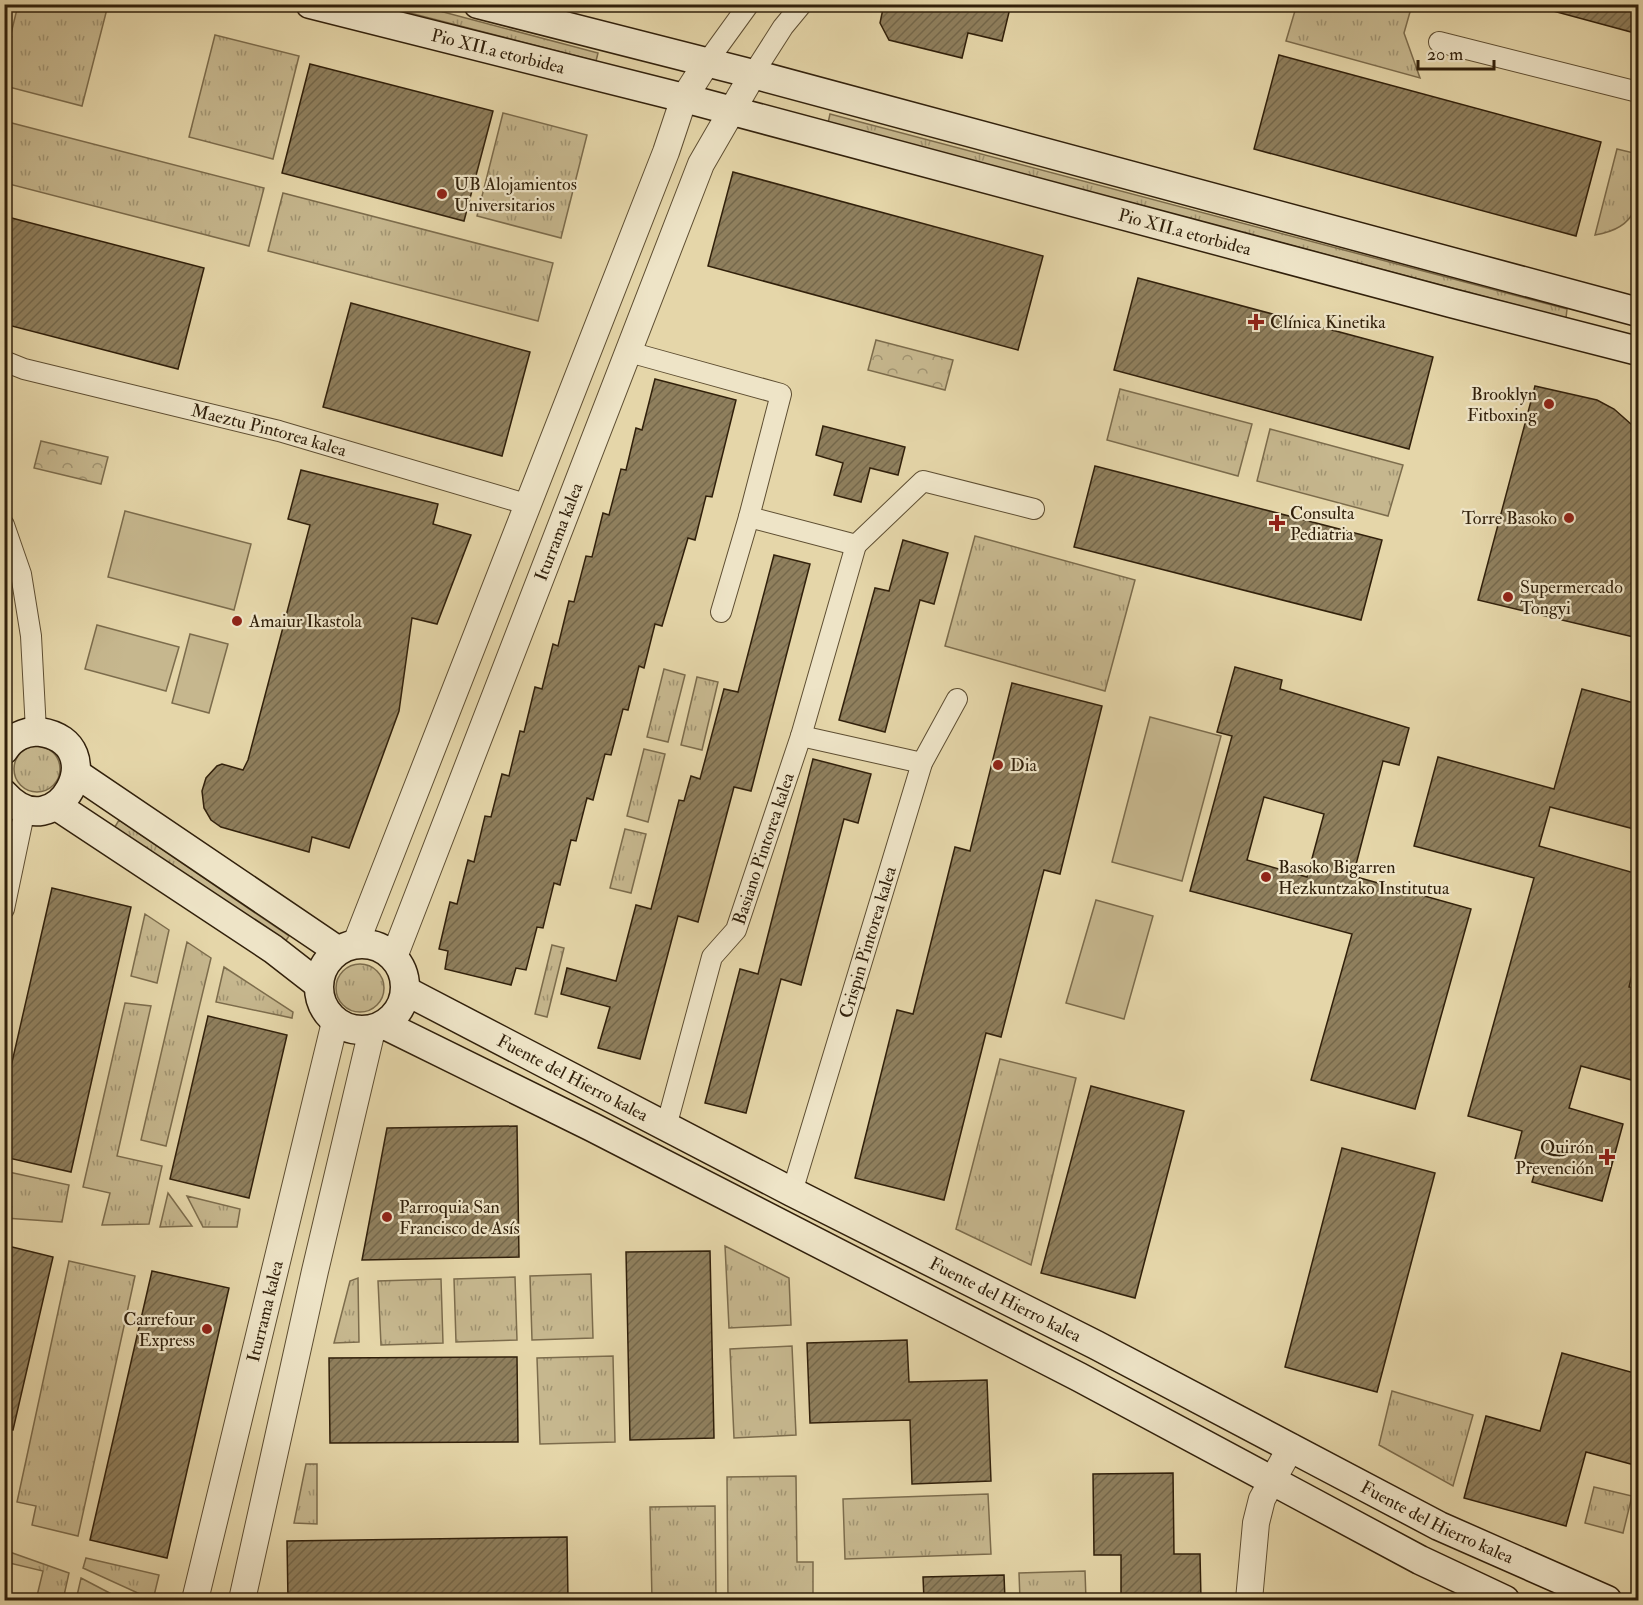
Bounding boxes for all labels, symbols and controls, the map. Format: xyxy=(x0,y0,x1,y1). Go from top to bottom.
street label: Pio XII.a etorbidea xyxy=(429,23,568,79)
scale bar xyxy=(1418,33,1494,71)
text: 20 m xyxy=(1427,43,1463,66)
place label: UB Alojamientos Universitarios xyxy=(454,173,577,217)
marker: UB Alojamientos Universitarios xyxy=(435,187,449,201)
street label: Pio XII.a etorbidea xyxy=(1116,203,1254,261)
place label: Clínica Kinetika xyxy=(1270,311,1386,334)
marker: Clínica Kinetika xyxy=(1247,313,1265,331)
place label: Brooklyn Fitboxing xyxy=(1467,383,1538,427)
marker: Brooklyn Fitboxing xyxy=(1542,397,1556,411)
street label: Maeztu Pintorea kalea xyxy=(189,399,350,462)
street label: Iturrama kalea xyxy=(529,479,588,584)
place label: Consulta Pediatria xyxy=(1290,502,1355,546)
place label: Torre Basoko xyxy=(1462,507,1557,530)
marker: Torre Basoko xyxy=(1562,511,1576,525)
marker: Consulta Pediatria xyxy=(1268,514,1286,532)
place label: Supermercado Tongyi xyxy=(1520,576,1623,620)
marker: Supermercado Tongyi xyxy=(1501,590,1515,604)
place label: Amaiur Ikastola xyxy=(248,610,363,633)
marker: Amaiur Ikastola xyxy=(230,614,244,628)
place label: Dia xyxy=(1010,754,1037,777)
marker: Dia xyxy=(991,758,1005,772)
street label: Basiano Pintorea kalea xyxy=(727,769,800,928)
place label: Basoko Bigarren Hezkuntzako Institutua xyxy=(1278,856,1450,900)
street label: Crispin Pintorea kalea xyxy=(834,863,902,1021)
marker: Basoko Bigarren Hezkuntzako Institutua xyxy=(1259,870,1273,884)
street label: Fuente del Hierro kalea xyxy=(493,1029,653,1127)
place label: Quirón Prevención xyxy=(1515,1136,1594,1180)
marker: Quirón Prevención xyxy=(1598,1148,1616,1166)
place label: Parroquia San Francisco de Asís xyxy=(399,1196,520,1240)
marker: Parroquia San Francisco de Asís xyxy=(380,1210,394,1224)
street label: Fuente del Hierro kalea xyxy=(925,1252,1086,1347)
street label: Iturrama kalea xyxy=(242,1258,288,1364)
place label: Carrefour Express xyxy=(123,1308,195,1352)
marker: Carrefour Express xyxy=(200,1322,214,1336)
street label: Fuente del Hierro kalea xyxy=(1357,1475,1518,1569)

